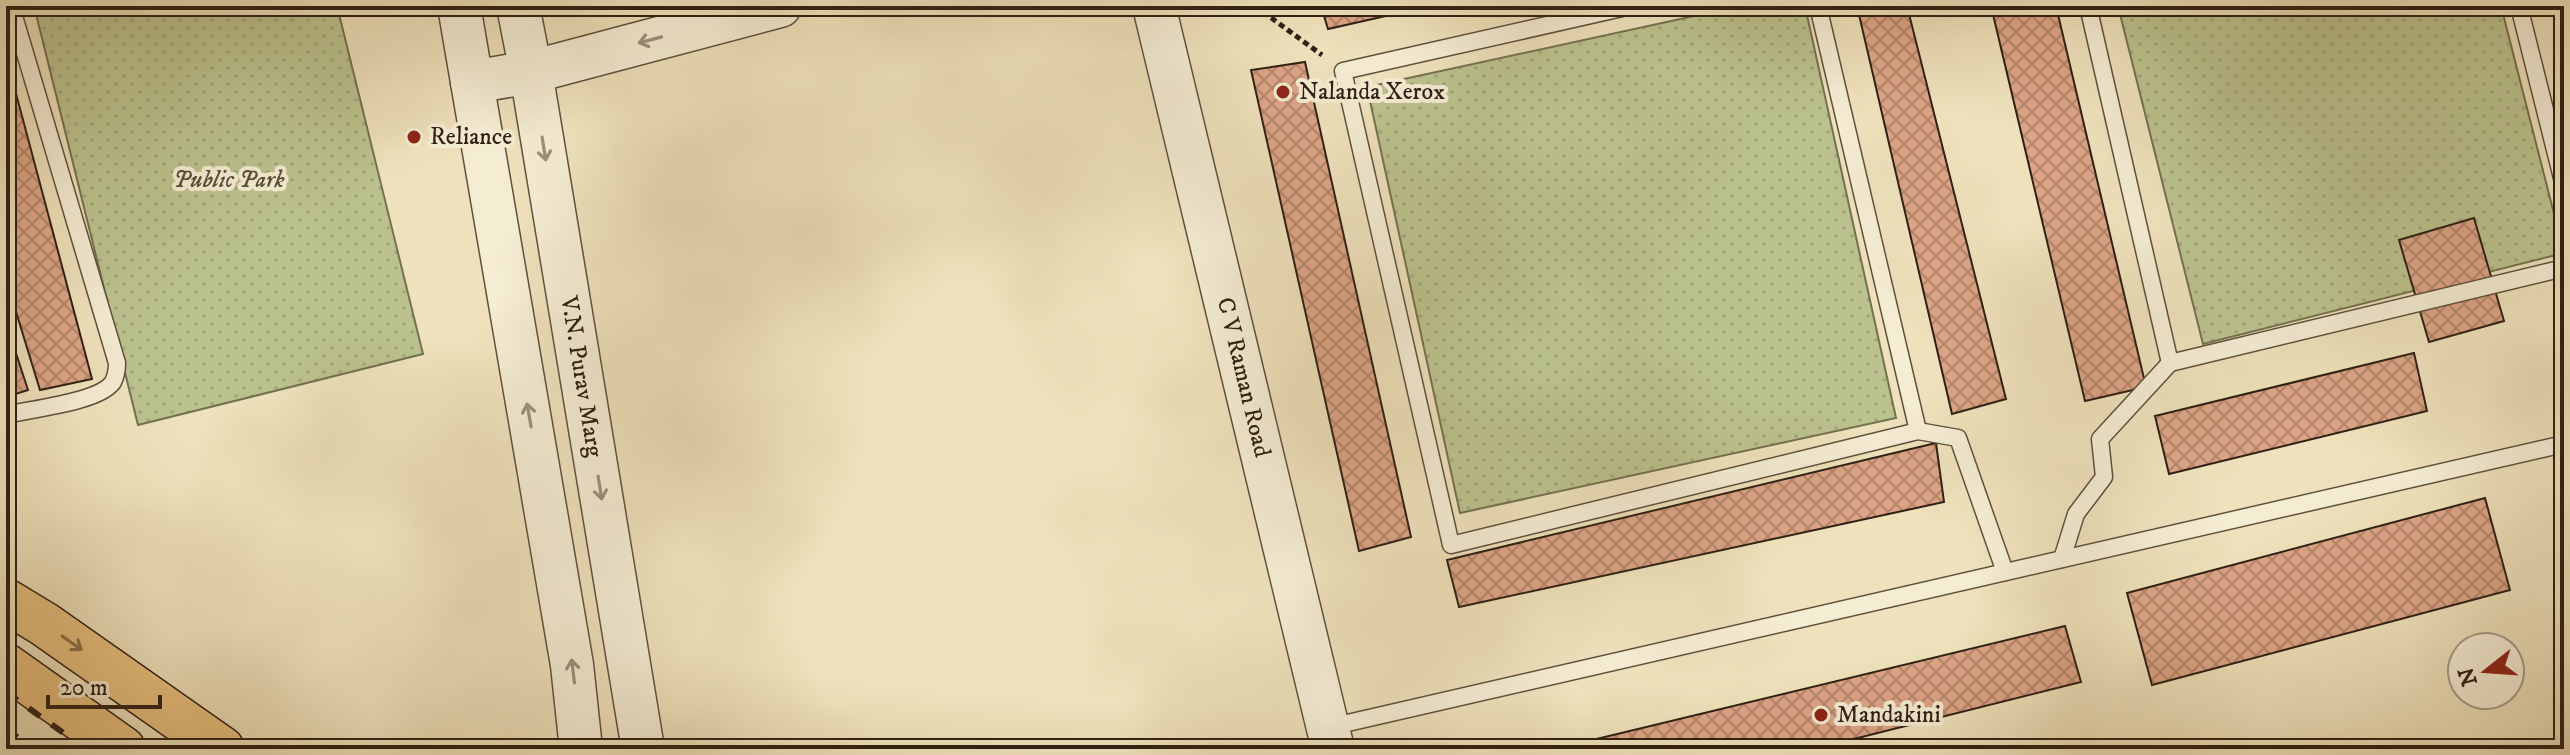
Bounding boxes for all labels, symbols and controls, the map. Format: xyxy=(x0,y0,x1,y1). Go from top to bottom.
one-way arrow xyxy=(638,34,664,49)
place label: Nalanda Xerox xyxy=(1299,77,1445,107)
marker: Nalanda Xerox xyxy=(1274,83,1292,101)
place label: Reliance xyxy=(430,122,512,152)
marker: Reliance xyxy=(405,128,423,146)
one-way arrow xyxy=(537,136,552,161)
park label: Public Park xyxy=(173,165,285,195)
street label: V.N. Purav Marg xyxy=(553,293,610,460)
street label: C V Raman Road xyxy=(1210,294,1277,460)
one-way arrow xyxy=(521,403,536,428)
one-way arrow xyxy=(593,475,608,501)
north arrow xyxy=(2446,631,2526,711)
one-way arrow xyxy=(60,635,82,651)
scale bar xyxy=(48,659,160,709)
one-way arrow xyxy=(565,659,580,685)
text: N xyxy=(2453,664,2484,689)
text: 20 m xyxy=(60,673,108,703)
place label: Mandakini xyxy=(1837,700,1941,730)
marker: Mandakini xyxy=(1812,706,1830,724)

